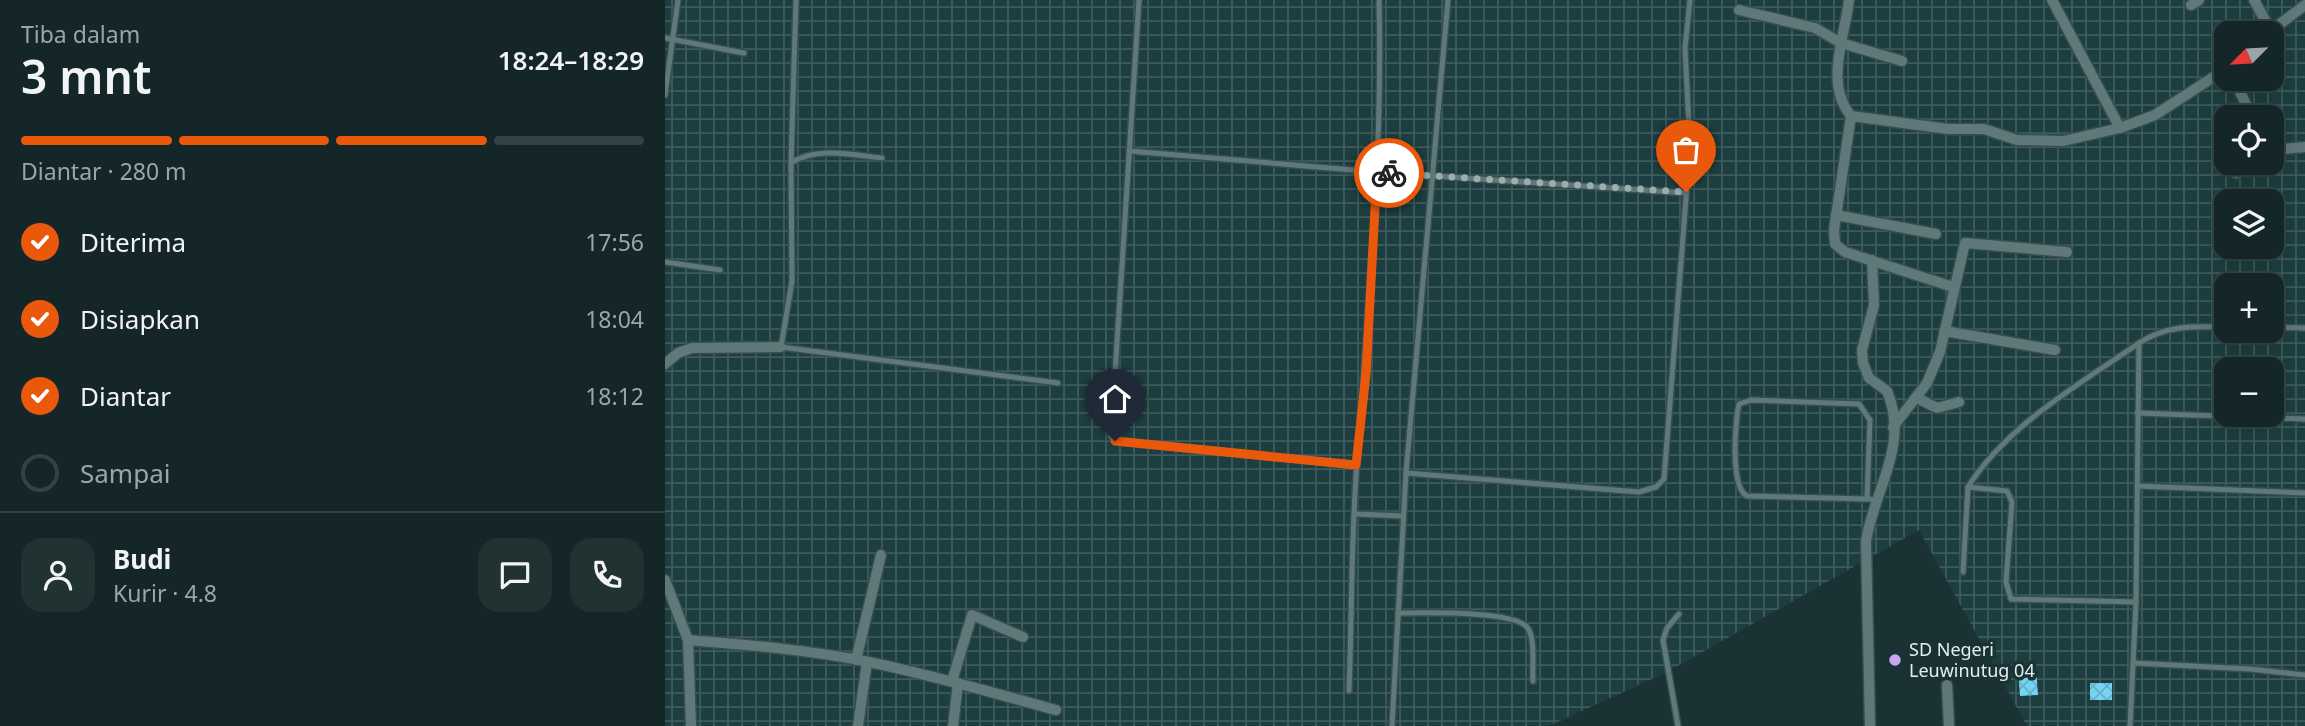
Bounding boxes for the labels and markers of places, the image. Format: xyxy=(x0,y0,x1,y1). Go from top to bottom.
pin xyxy=(1656,120,1716,192)
pin xyxy=(1085,369,1145,441)
place label: SD Negeri Leuwinutug 04 xyxy=(1909,637,2035,682)
marker: SD Negeri Leuwinutug 04 xyxy=(1887,652,1903,668)

